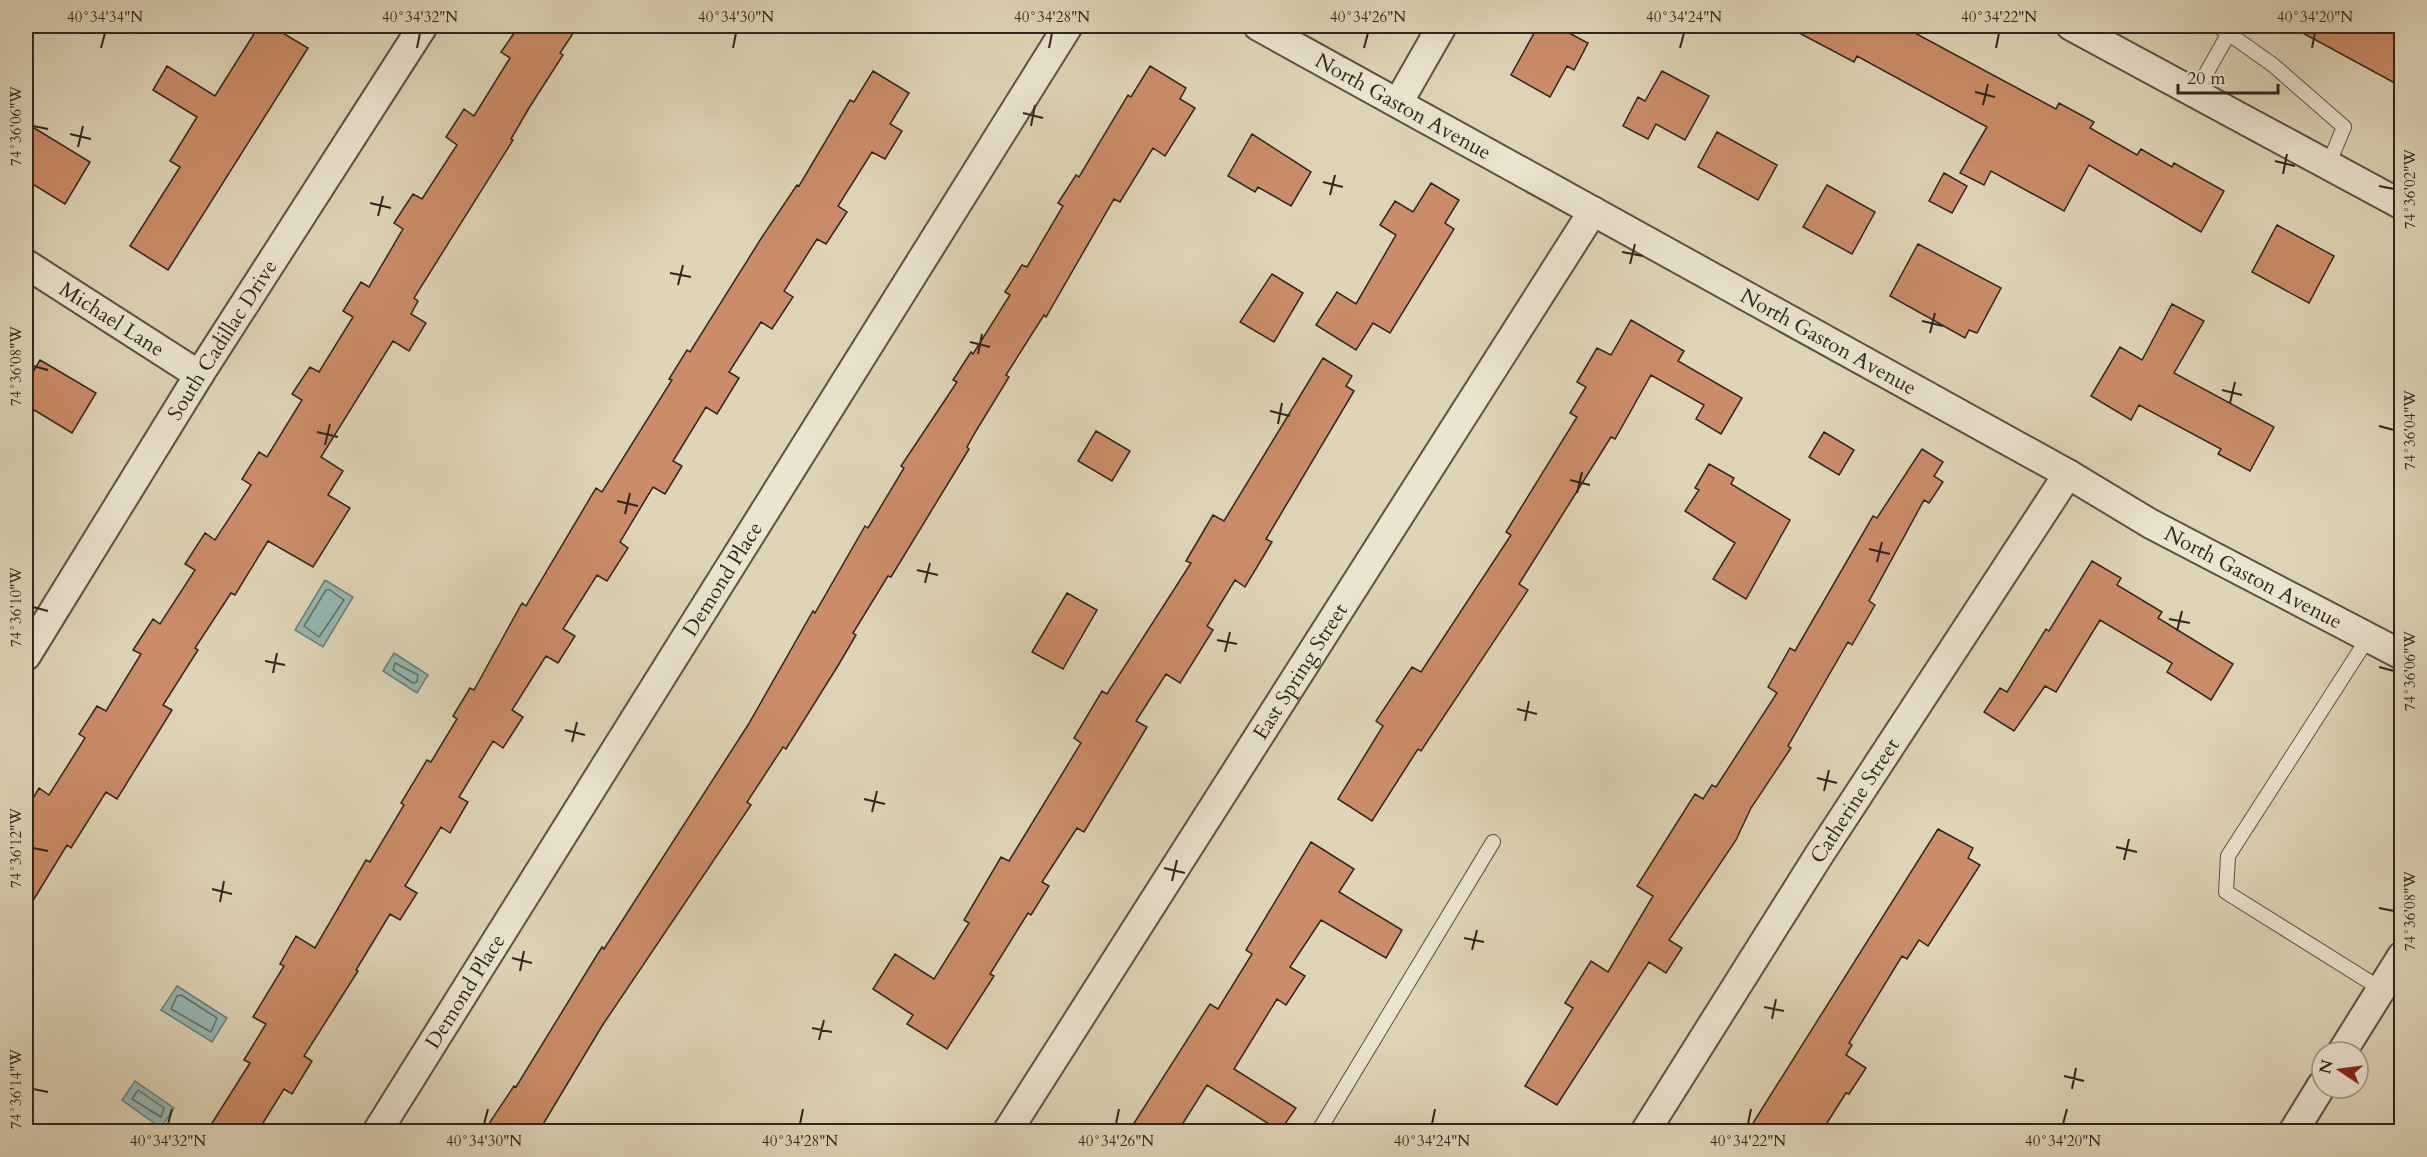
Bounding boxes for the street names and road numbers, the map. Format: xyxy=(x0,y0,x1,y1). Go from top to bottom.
street label: North Gaston Avenue xyxy=(1310,46,1497,167)
street label: South Cadillac Drive xyxy=(160,254,284,426)
street label: Michael Lane xyxy=(54,275,170,364)
street label: North Gaston Avenue xyxy=(1735,281,1922,402)
street label: Demond Place xyxy=(676,516,769,642)
street label: North Gaston Avenue xyxy=(2159,519,2347,636)
street label: East Spring Street xyxy=(1246,597,1355,745)
street label: Catherine Street xyxy=(1803,732,1906,869)
street label: Demond Place xyxy=(418,928,512,1054)

